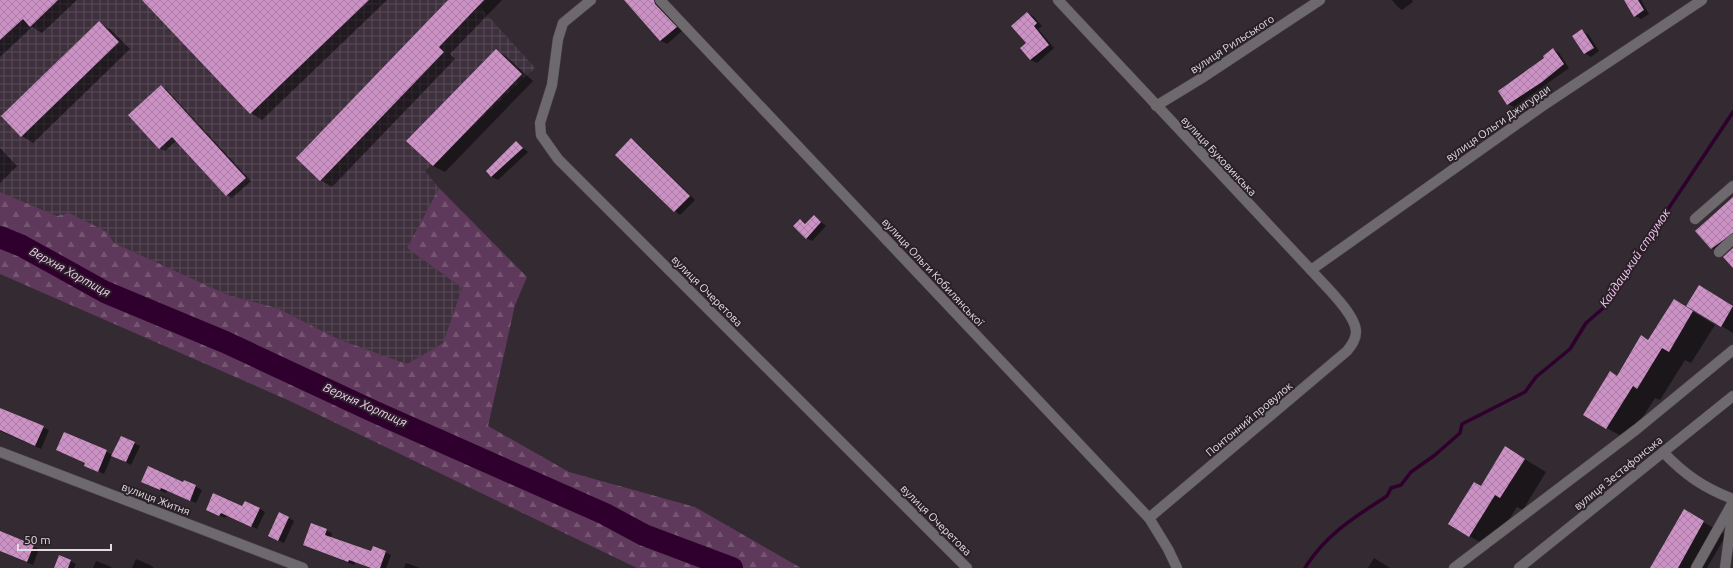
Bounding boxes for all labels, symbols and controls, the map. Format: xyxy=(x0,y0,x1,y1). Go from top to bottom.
street label: вулиця Рильського xyxy=(1188,12,1276,76)
street label: вулиця Ольги Джигурди xyxy=(1443,82,1553,164)
street label: вулиця Буковинська xyxy=(1179,114,1259,198)
water label: Кайдацький струмок xyxy=(1597,205,1673,309)
street label: вулиця Ольги Кобилянської xyxy=(880,216,986,329)
water label: Верхня Хортиця xyxy=(28,244,113,299)
street label: вулиця Очеретова xyxy=(669,253,745,329)
street label: Понтонний провулок xyxy=(1203,379,1295,459)
water label: Верхня Хортиця xyxy=(321,380,409,429)
street label: вулиця Зестафонська xyxy=(1571,434,1665,512)
street label: вулиця Житня xyxy=(120,480,192,518)
street label: вулиця Очеретова xyxy=(898,482,974,558)
scale bar xyxy=(18,526,111,552)
text: 50 m xyxy=(24,533,51,546)

